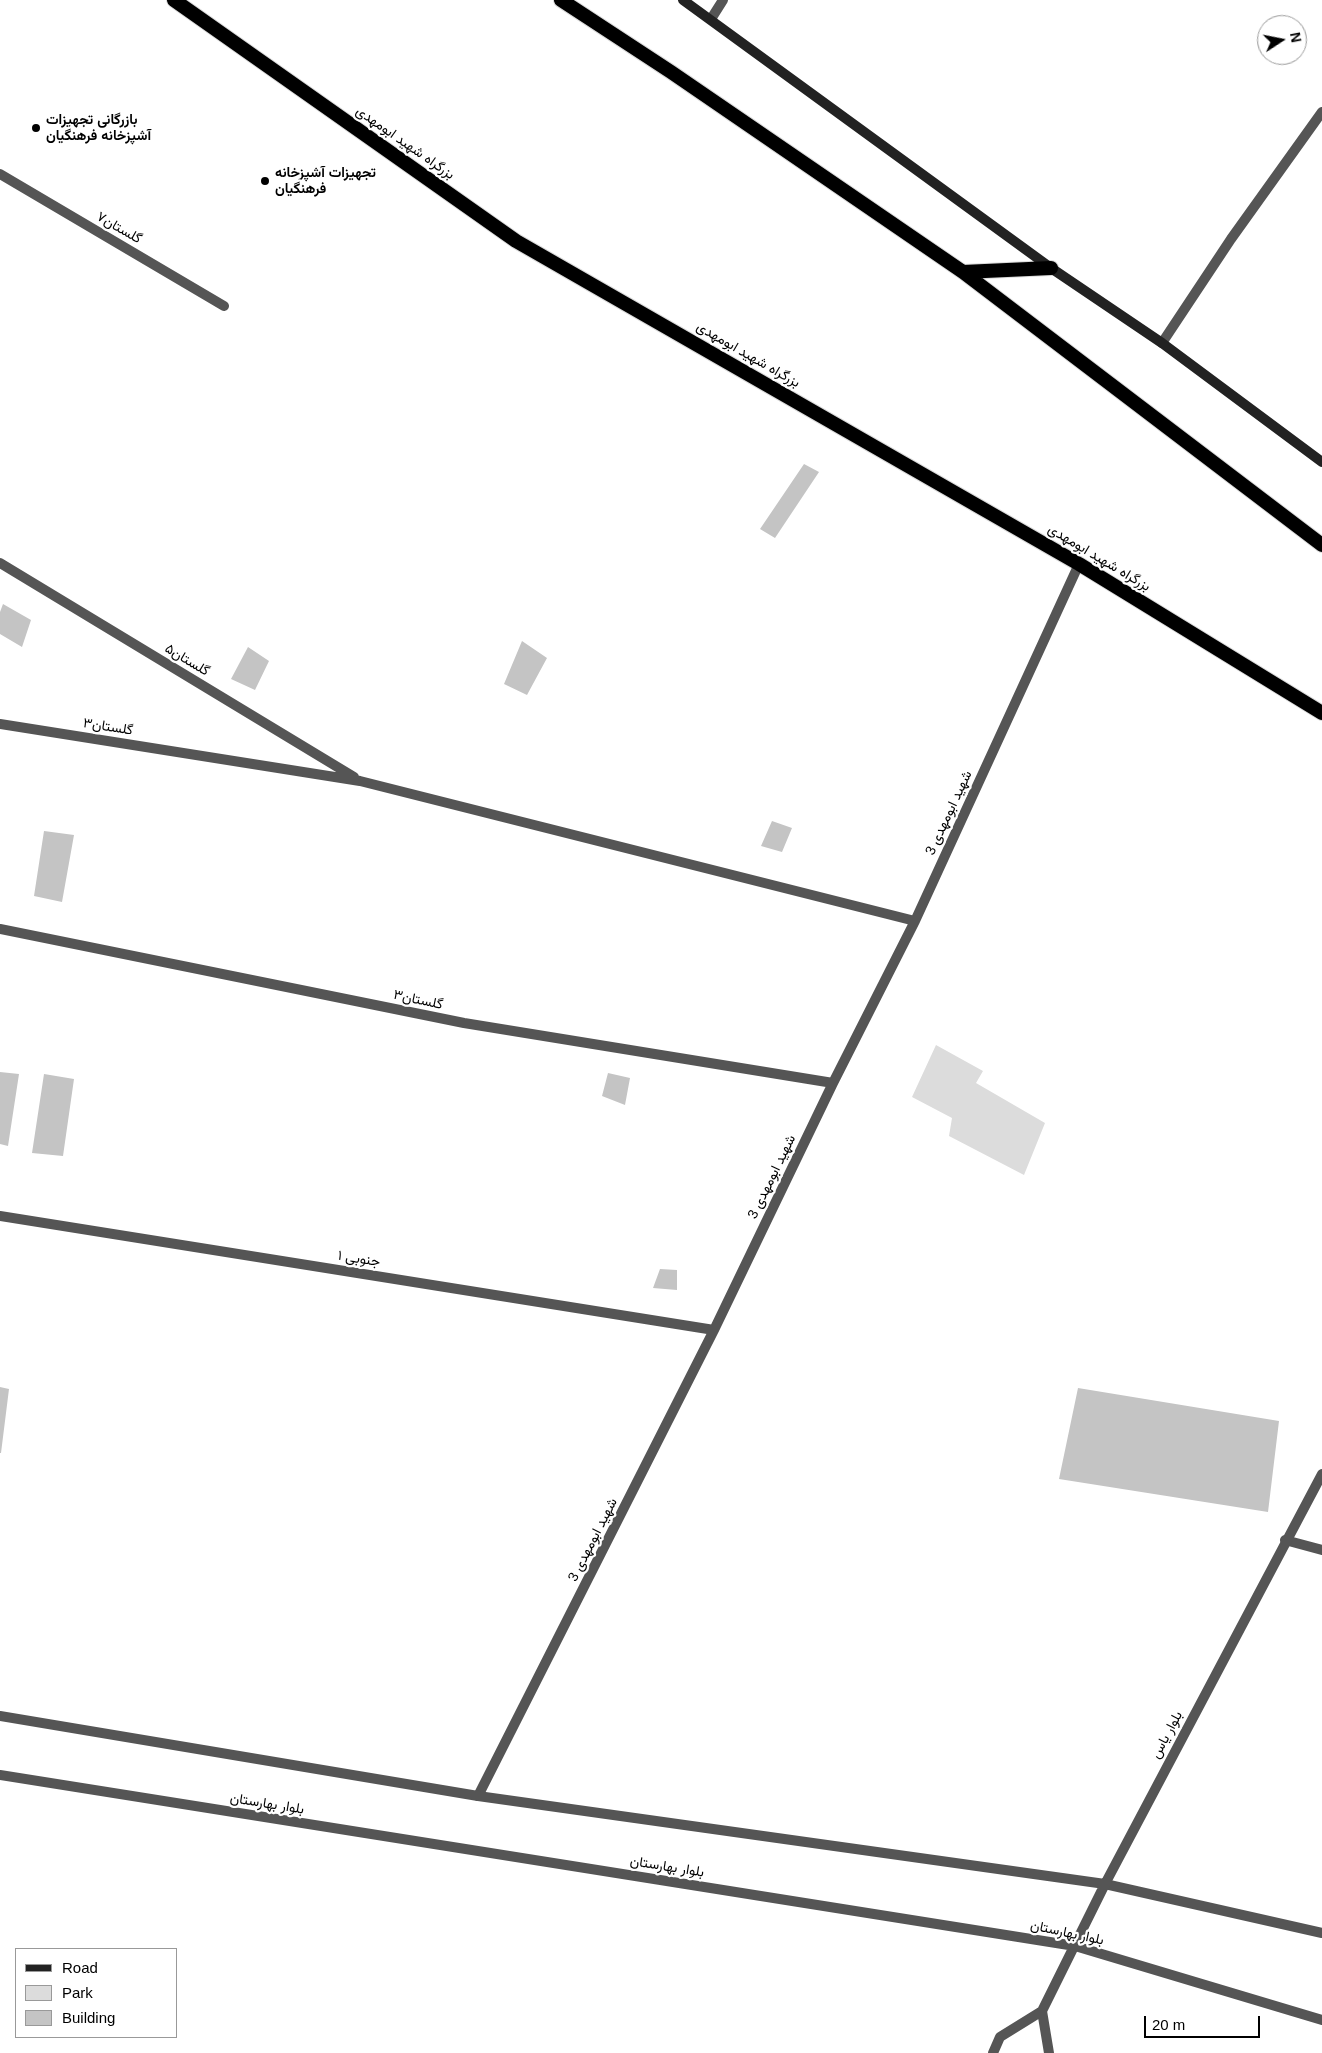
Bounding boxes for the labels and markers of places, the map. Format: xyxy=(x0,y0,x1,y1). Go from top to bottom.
place label: بازرگانی تجهیزات آشپزخانه فرهنگیان xyxy=(46,112,151,144)
marker: بازرگانی تجهیزات آشپزخانه فرهنگیان xyxy=(30,122,42,134)
place label: تجهیزات آشپزخانه فرهنگیان xyxy=(275,165,376,198)
marker: تجهیزات آشپزخانه فرهنگیان xyxy=(259,175,271,187)

